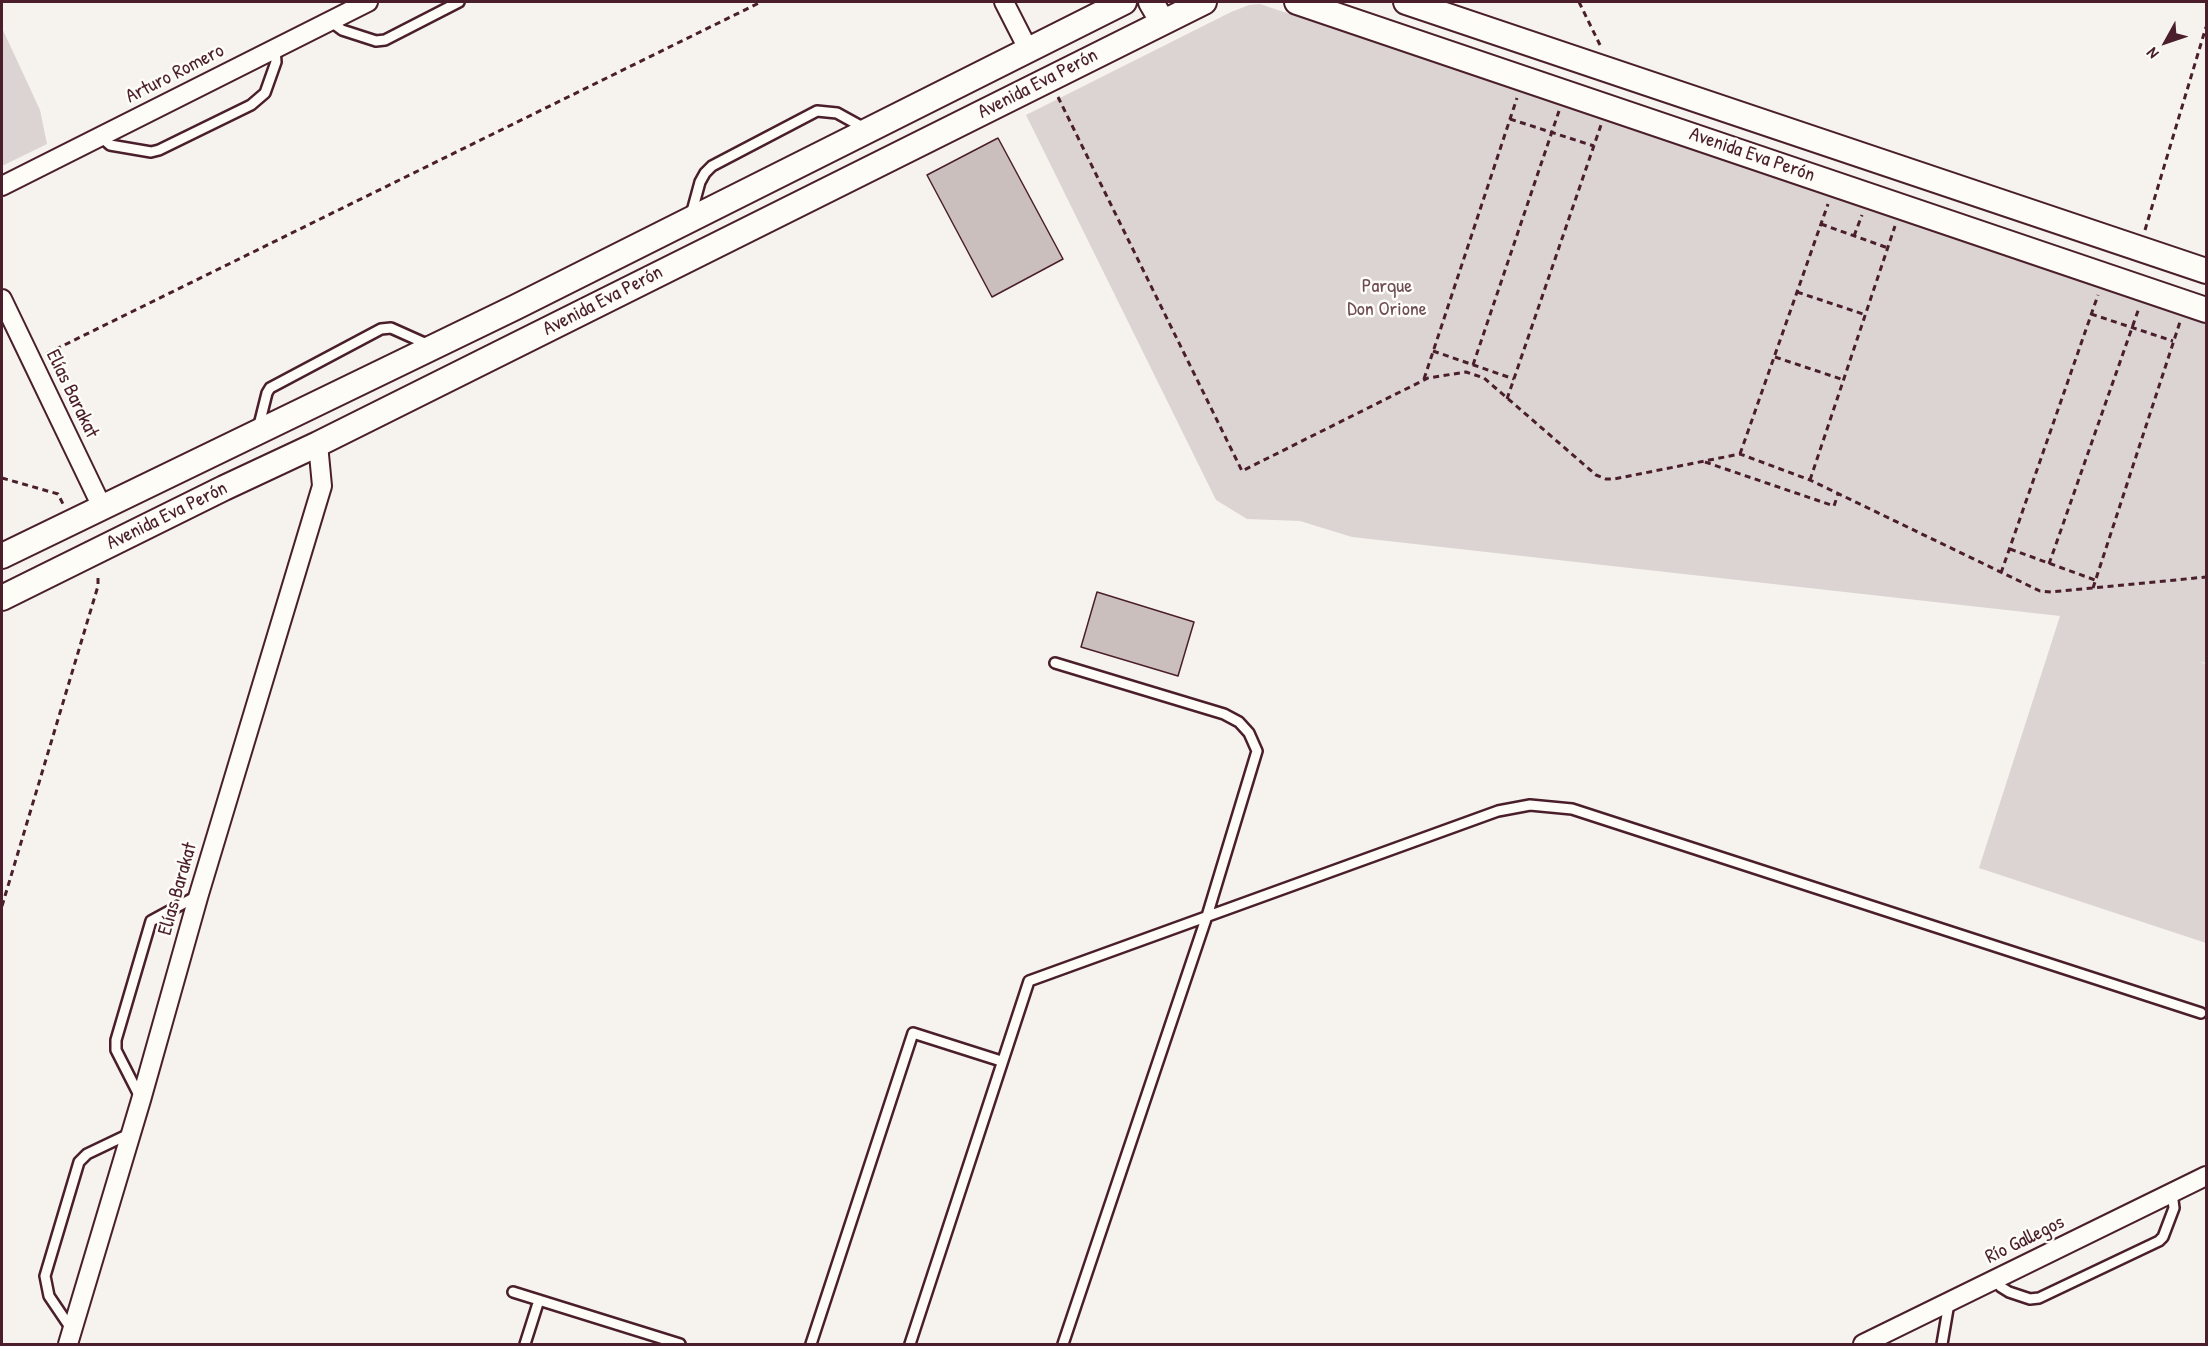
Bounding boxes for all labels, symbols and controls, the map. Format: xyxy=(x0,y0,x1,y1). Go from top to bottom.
north arrow xyxy=(2136,12,2196,72)
street label: Arturo Romero xyxy=(122,39,228,109)
text: N xyxy=(2141,43,2163,64)
street label: Avenida Eva Perón xyxy=(974,44,1102,124)
street label: Avenida Eva Perón xyxy=(1686,122,1818,188)
street label: Avenida Eva Perón xyxy=(539,261,667,341)
park label: Parque Don Orione xyxy=(1347,275,1427,322)
street label: Elías Barakat xyxy=(40,346,104,442)
street label: Avenida Eva Perón xyxy=(103,476,231,556)
street label: Elías Barakat xyxy=(153,840,203,938)
street label: Río Gallegos xyxy=(1982,1211,2068,1269)

